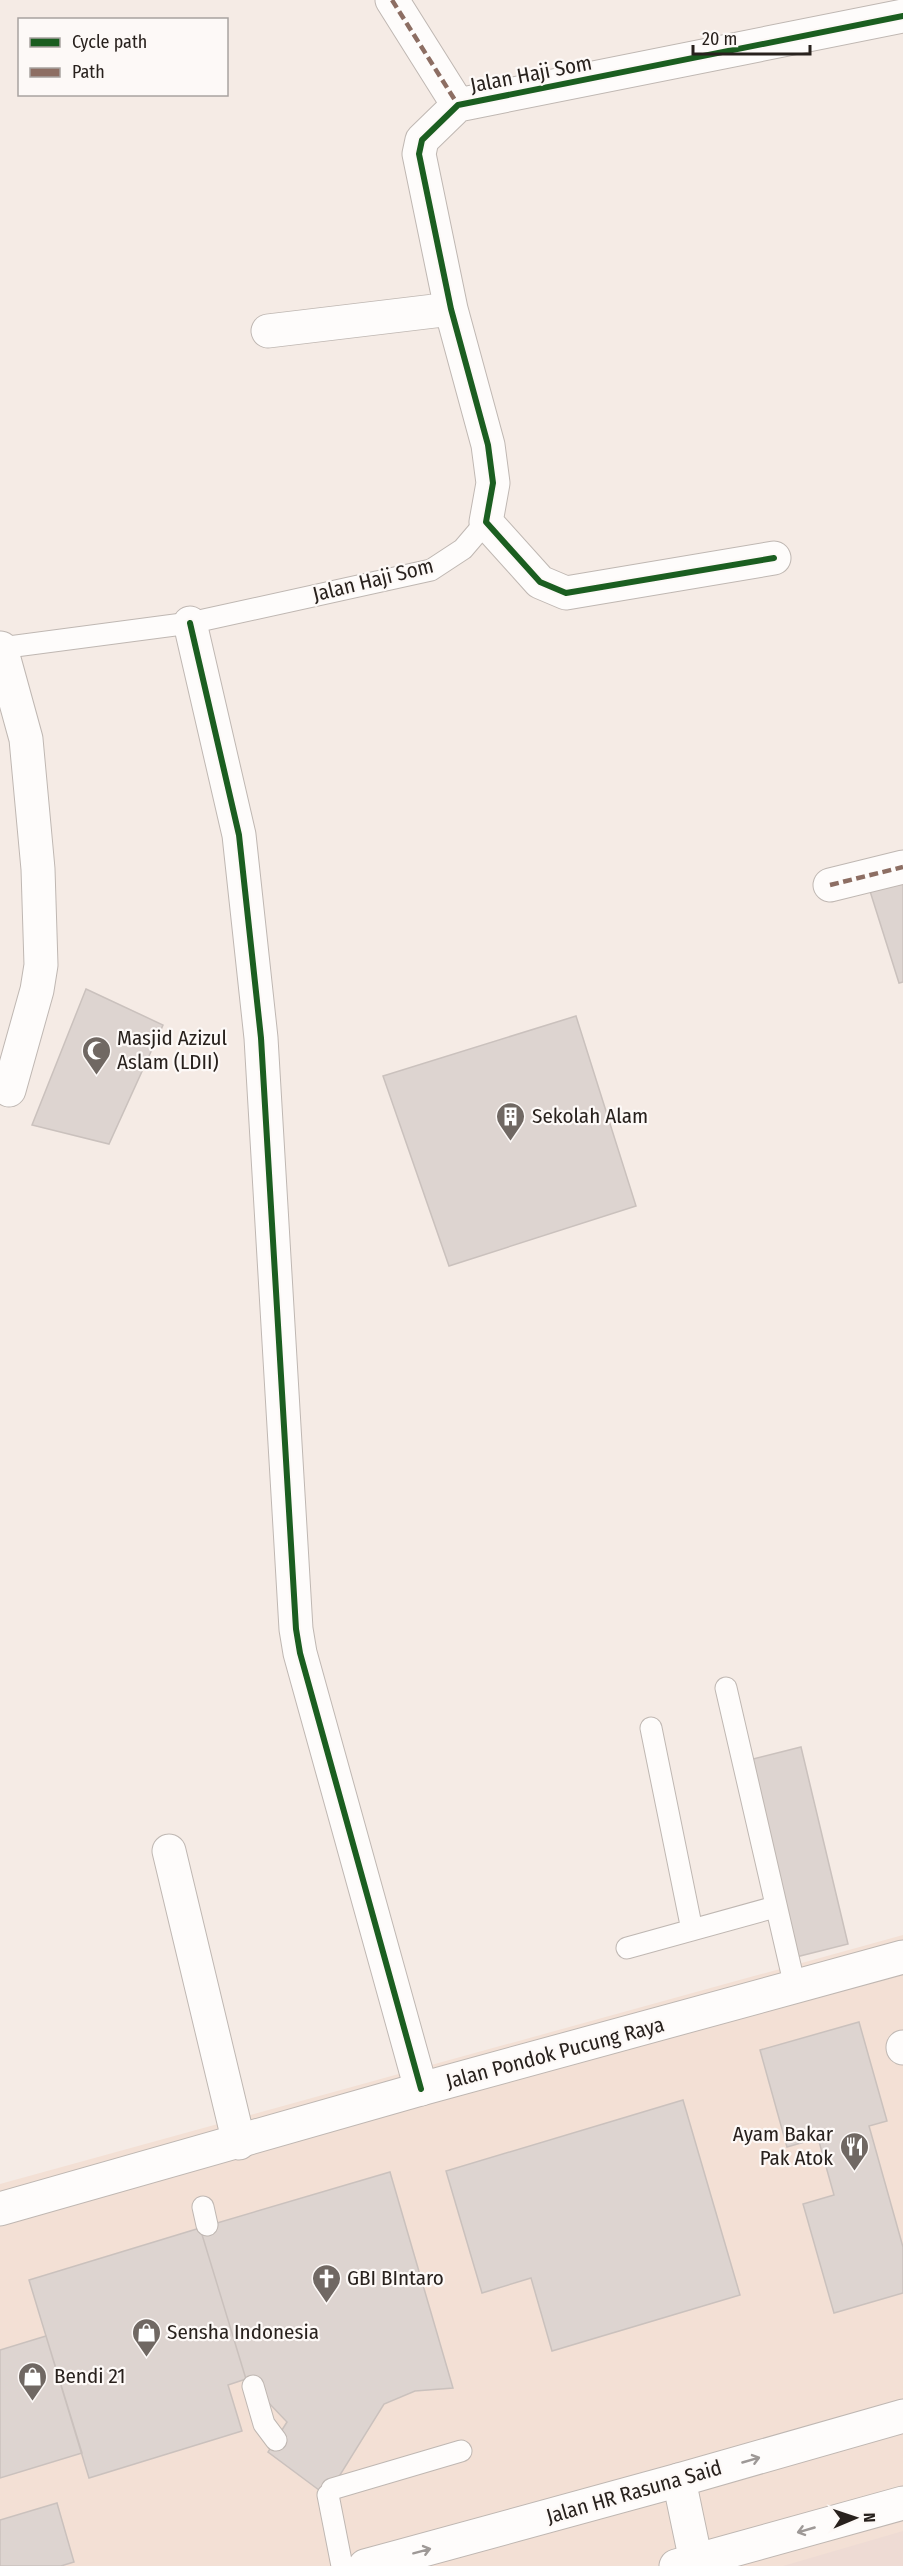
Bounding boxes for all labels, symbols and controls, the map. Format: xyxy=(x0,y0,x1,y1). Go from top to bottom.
legend xyxy=(18,18,228,96)
scale bar xyxy=(693,18,810,56)
text: 20 m xyxy=(702,28,737,50)
text: Cycle path xyxy=(72,31,147,53)
street label: Jalan Haji Som xyxy=(468,49,594,99)
text: Path xyxy=(72,61,105,83)
street label: Jalan Haji Som xyxy=(310,552,436,608)
place label: Masjid Azizul Aslam (LDII) xyxy=(117,1025,228,1075)
mosque icon: Masjid Azizul Aslam (LDII) xyxy=(80,1034,112,1076)
building icon: Sekolah Alam xyxy=(495,1100,527,1142)
place label: Sekolah Alam xyxy=(532,1103,648,1129)
street label: Jalan Pondok Pucung Raya xyxy=(443,2011,667,2095)
place label: Ayam Bakar Pak Atok xyxy=(733,2121,834,2171)
restaurant icon: Ayam Bakar Pak Atok xyxy=(838,2130,870,2172)
church icon: GBI BIntaro xyxy=(310,2262,342,2304)
place label: GBI BIntaro xyxy=(347,2265,444,2291)
shop icon: Sensha Indonesia xyxy=(130,2316,162,2358)
place label: Sensha Indonesia xyxy=(167,2319,319,2345)
shop icon: Bendi 21 xyxy=(17,2360,49,2402)
place label: Bendi 21 xyxy=(54,2363,125,2389)
street label: Jalan HR Rasuna Said xyxy=(543,2454,725,2530)
one-way arrow xyxy=(741,2454,760,2465)
north arrow xyxy=(825,2488,885,2548)
text: N xyxy=(860,2512,879,2523)
one-way arrow xyxy=(797,2524,816,2536)
one-way arrow xyxy=(412,2544,431,2556)

